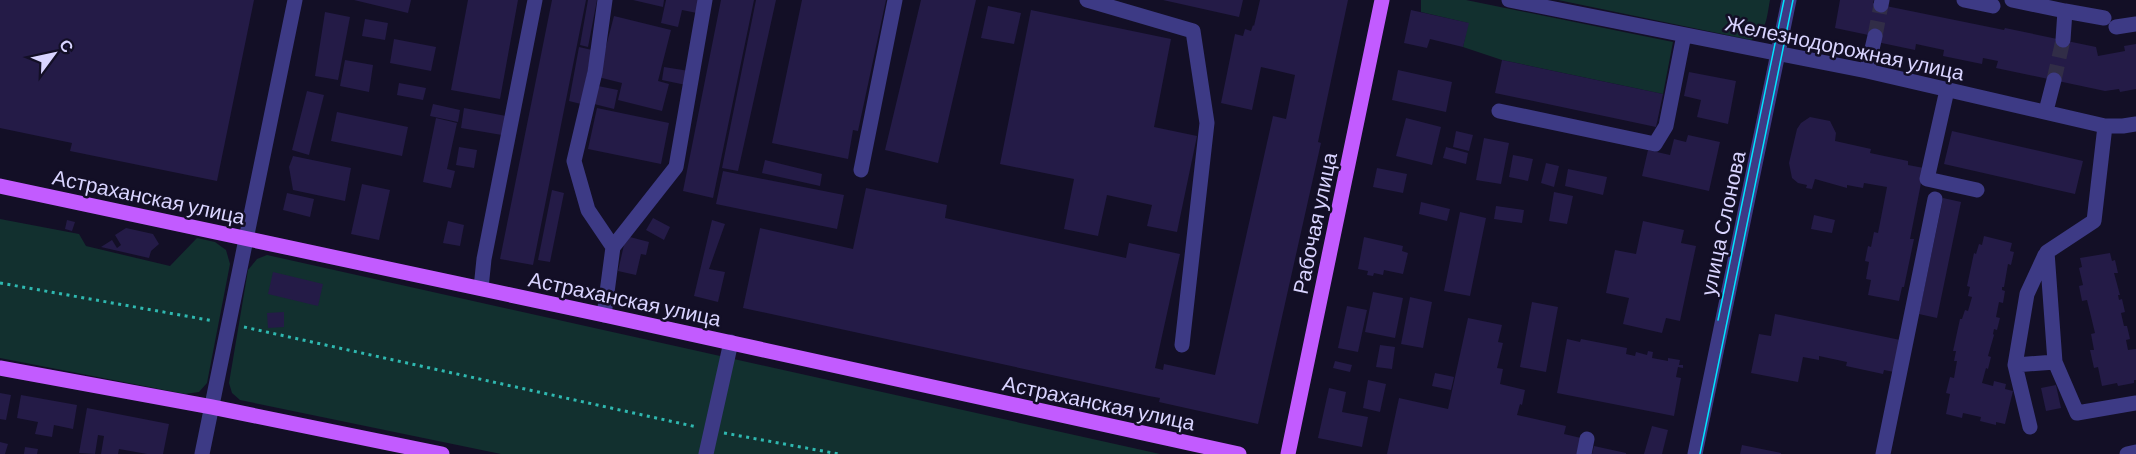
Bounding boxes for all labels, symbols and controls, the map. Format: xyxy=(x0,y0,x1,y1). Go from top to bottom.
street label: Железнодорожная улица xyxy=(1723,9,1967,85)
north arrow xyxy=(24,24,84,84)
text: С xyxy=(56,36,78,56)
street label: улица Слонова xyxy=(1694,148,1750,298)
street label: Рабочая улица xyxy=(1287,150,1341,296)
street label: Астраханская улица xyxy=(50,163,248,229)
street label: Астраханская улица xyxy=(526,265,724,331)
street label: Астраханская улица xyxy=(1000,369,1198,435)

